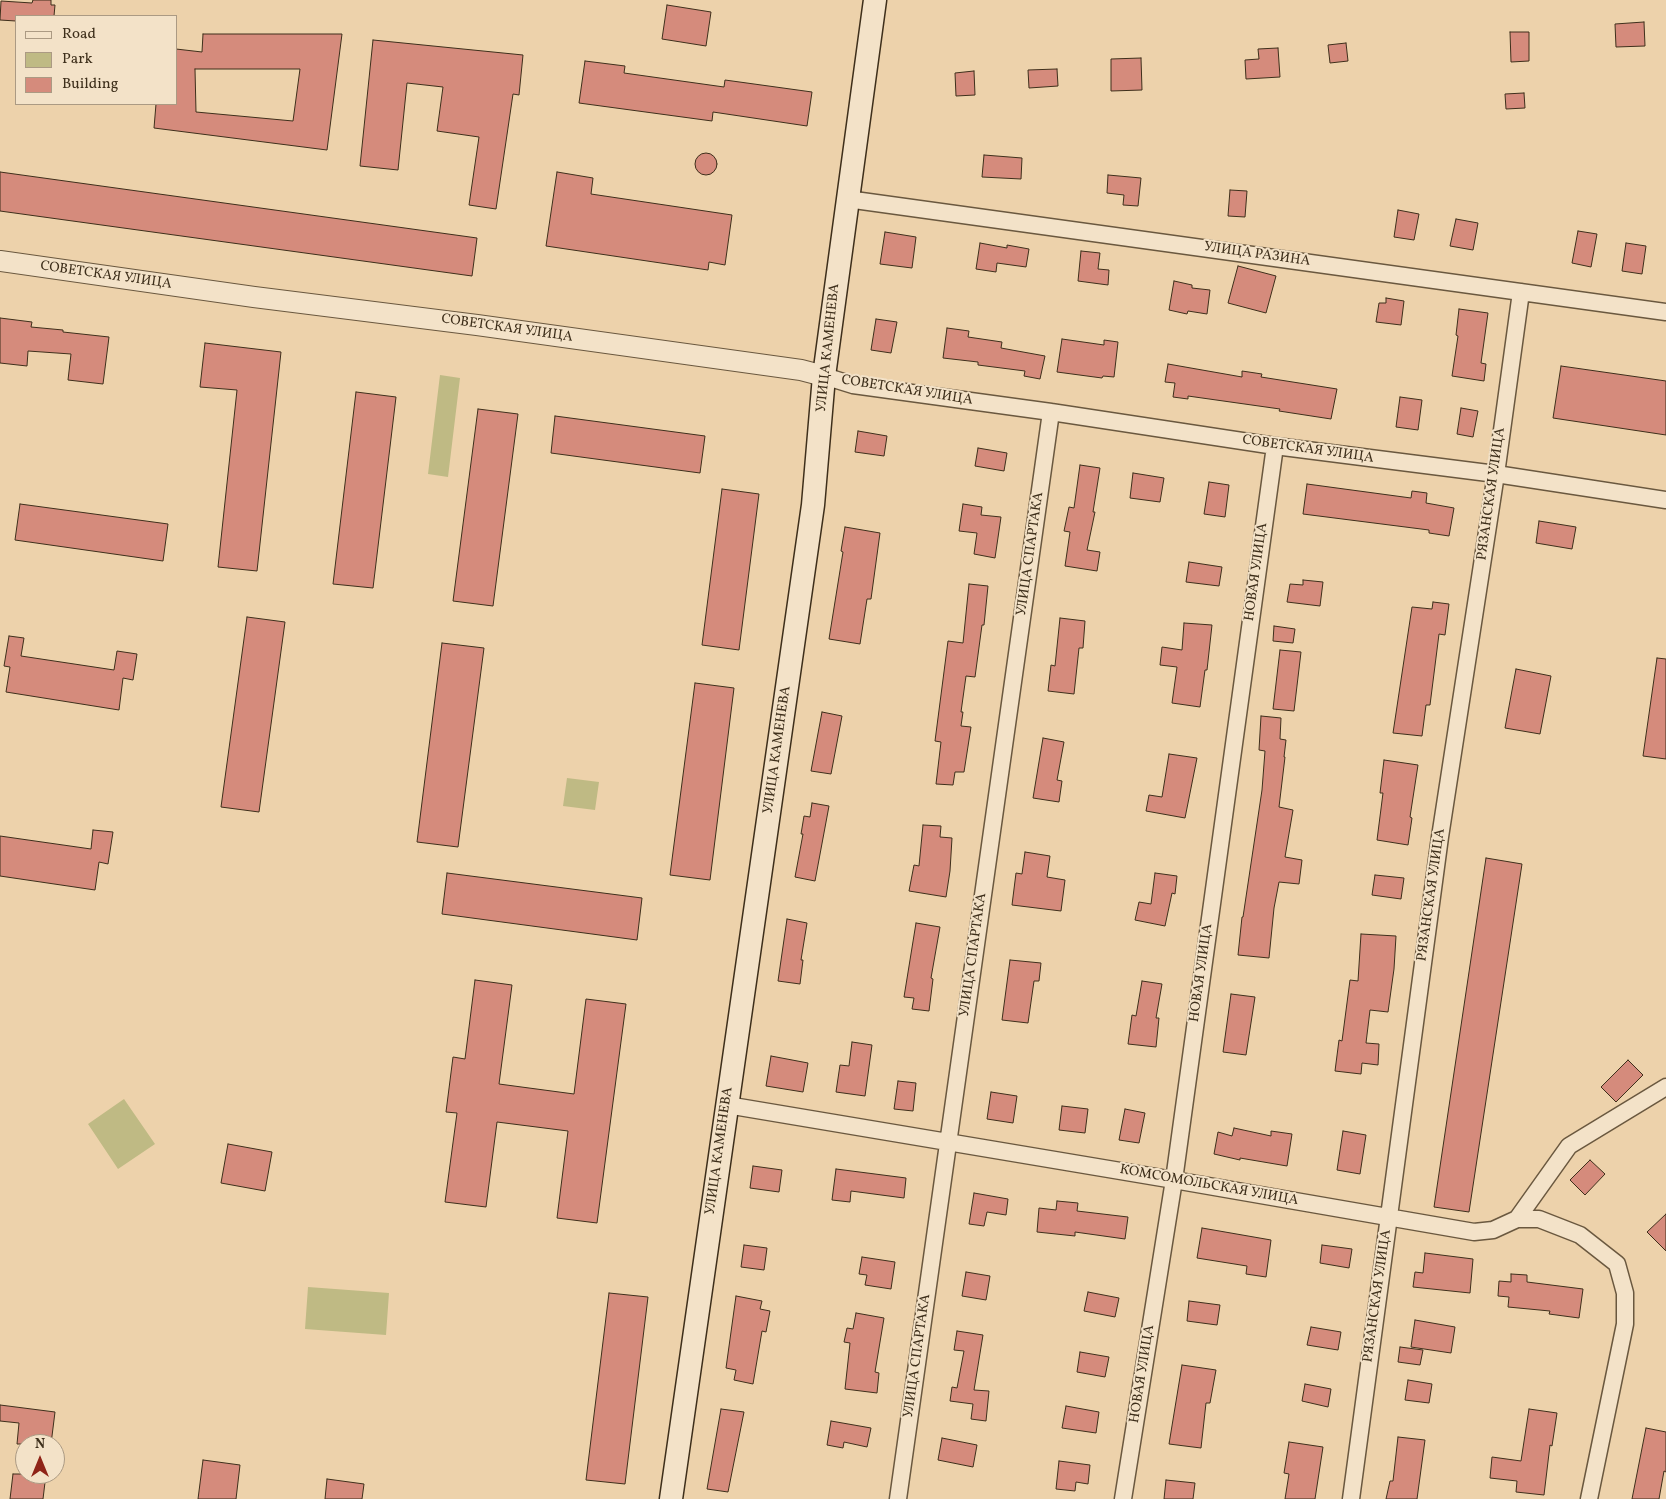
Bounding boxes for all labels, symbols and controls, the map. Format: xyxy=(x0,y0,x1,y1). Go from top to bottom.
legend xyxy=(15,15,178,105)
text: Road xyxy=(62,24,96,45)
text: Park xyxy=(62,49,93,70)
text: Building xyxy=(62,74,118,95)
street label: УЛИЦА РАЗИНА xyxy=(1203,239,1311,271)
street label: СОВЕТСКАЯ УЛИЦА xyxy=(39,258,173,294)
street label: УЛИЦА КАМЕНЕВА xyxy=(814,283,844,413)
street label: СОВЕТСКАЯ УЛИЦА xyxy=(440,311,574,347)
street label: СОВЕТСКАЯ УЛИЦА xyxy=(840,372,974,410)
street label: РЯЗАНСКАЯ УЛИЦА xyxy=(1474,427,1510,561)
street label: СОВЕТСКАЯ УЛИЦА xyxy=(1241,432,1375,468)
street label: УЛИЦА СПАРТАКА xyxy=(1014,491,1048,617)
street label: НОВАЯ УЛИЦА xyxy=(1242,522,1272,622)
street label: УЛИЦА КАМЕНЕВА xyxy=(761,685,795,815)
street label: РЯЗАНСКАЯ УЛИЦА xyxy=(1414,828,1450,962)
street label: УЛИЦА СПАРТАКА xyxy=(957,892,991,1018)
street label: НОВАЯ УЛИЦА xyxy=(1187,923,1217,1023)
street label: УЛИЦА КАМЕНЕВА xyxy=(703,1086,737,1216)
street label: КОМСОМОЛЬСКАЯ УЛИЦА xyxy=(1118,1162,1300,1210)
street label: РЯЗАНСКАЯ УЛИЦА xyxy=(1360,1229,1396,1363)
street label: УЛИЦА СПАРТАКА xyxy=(901,1293,935,1419)
street label: НОВАЯ УЛИЦА xyxy=(1127,1324,1159,1424)
north arrow xyxy=(15,1434,65,1484)
text: N xyxy=(35,1435,45,1454)

